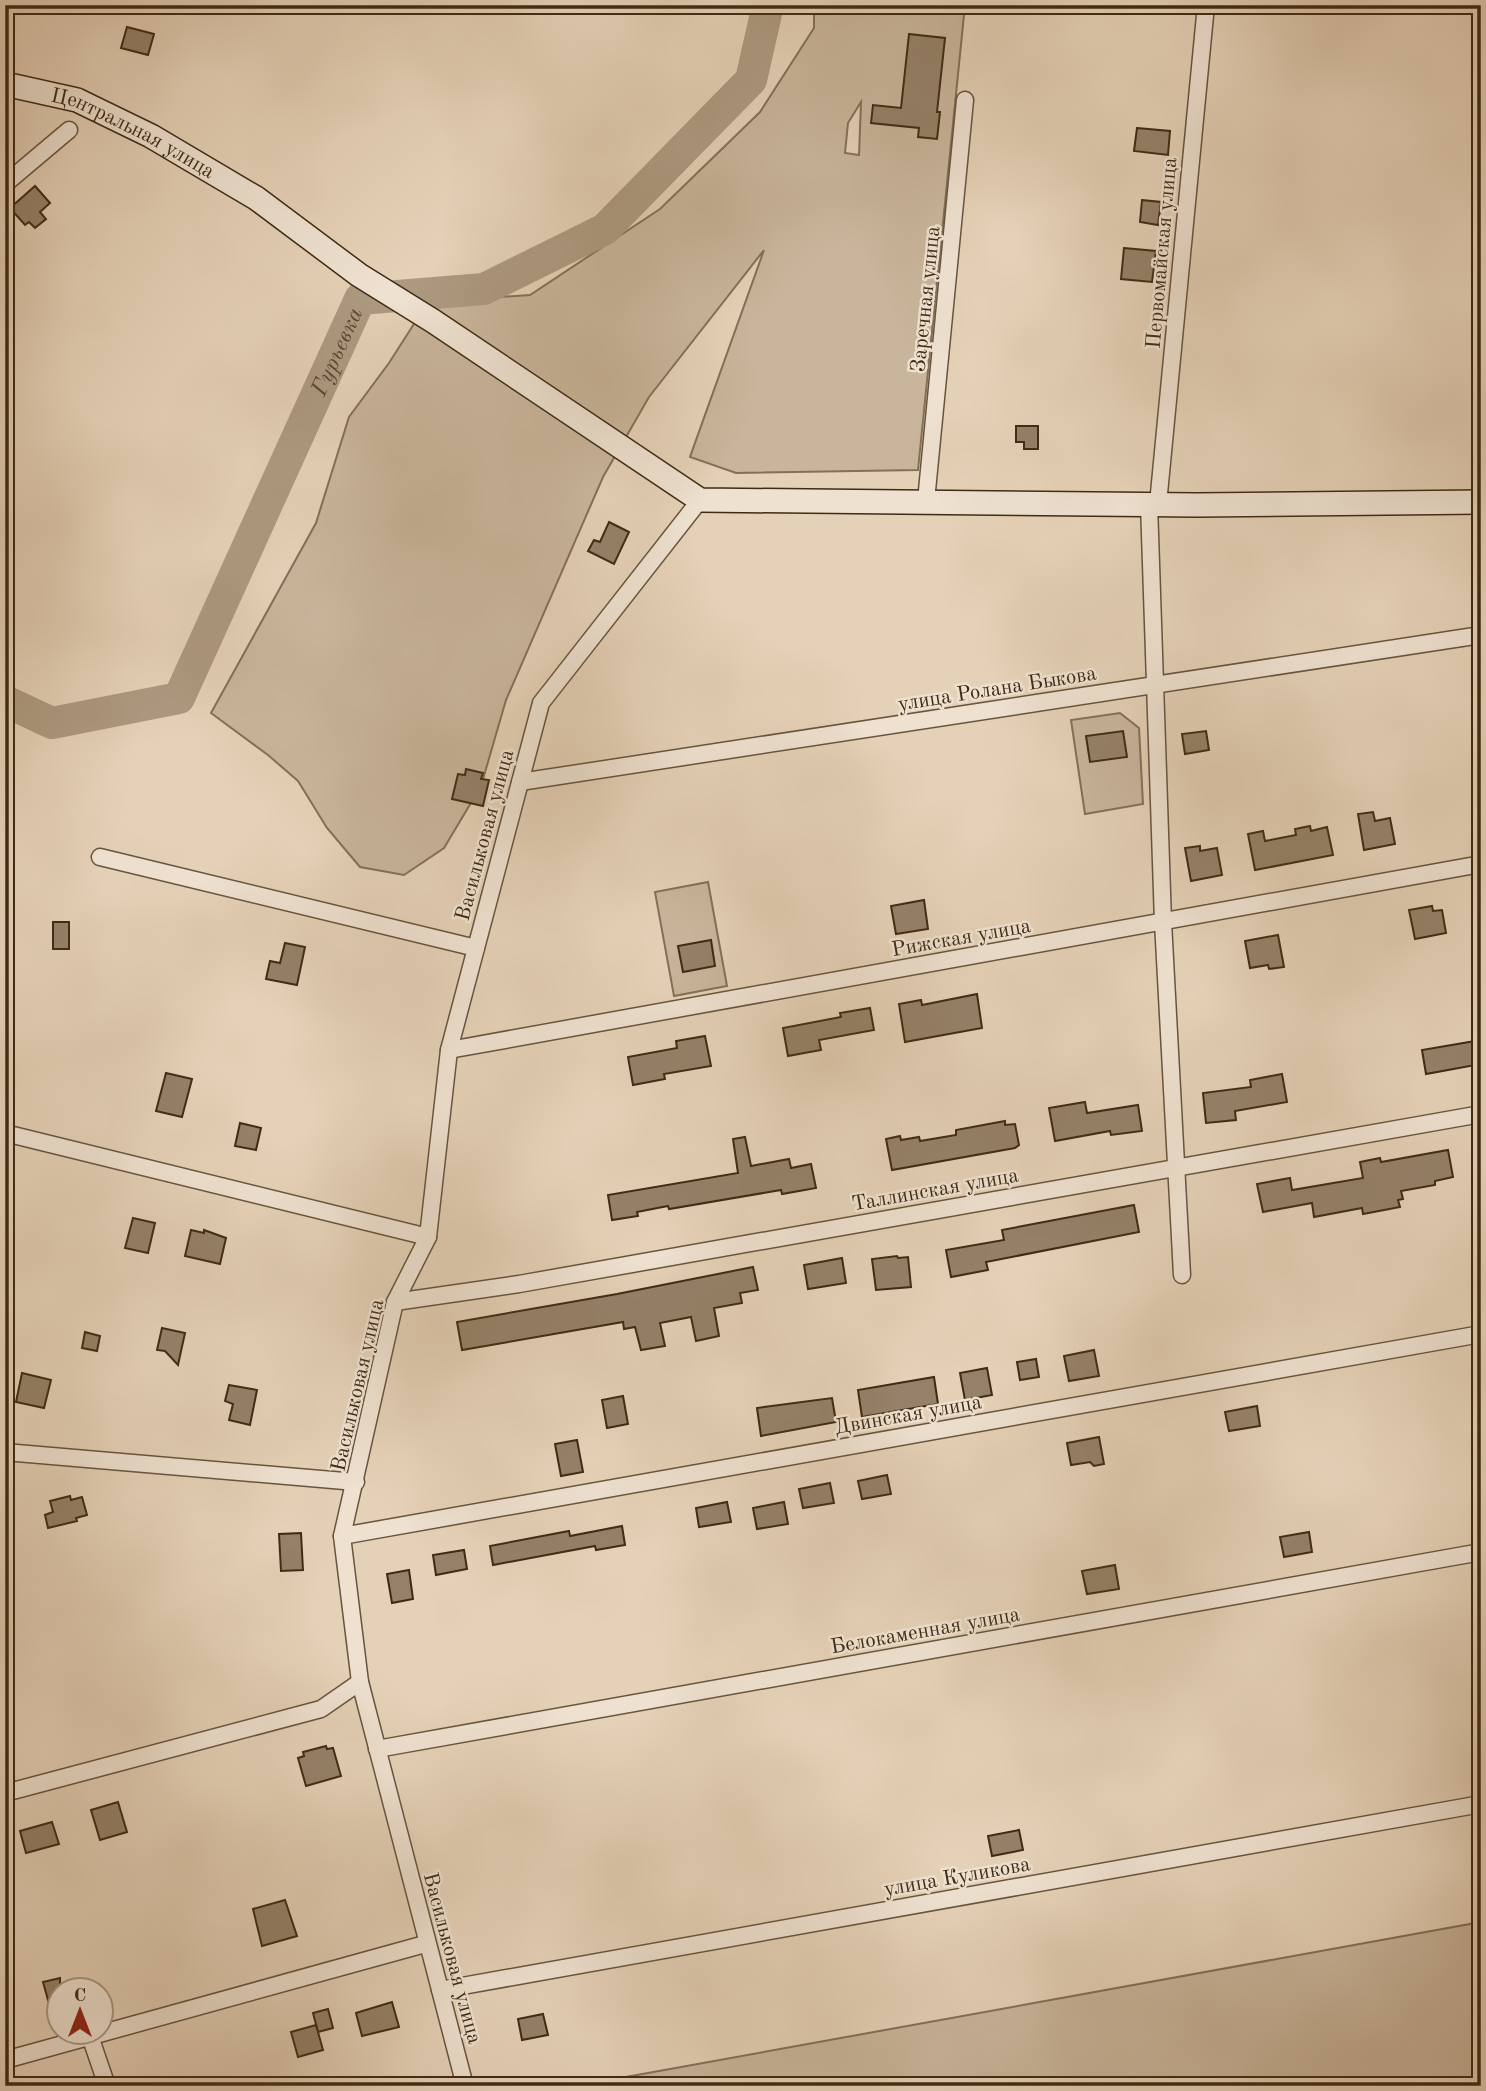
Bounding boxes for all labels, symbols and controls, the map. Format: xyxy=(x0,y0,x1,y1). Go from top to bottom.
street label: Центральная улица xyxy=(49,86,218,183)
street label: Первомайская улица xyxy=(1144,157,1181,350)
street label: Заречная улица xyxy=(908,225,945,373)
water label: Гурьевка xyxy=(307,304,368,400)
street label: улица Ролана Быкова xyxy=(896,663,1098,716)
street label: Васильковая улица xyxy=(452,747,518,923)
street label: Рижская улица xyxy=(890,916,1033,961)
street label: Таллинская улица xyxy=(850,1165,1020,1215)
street label: Васильковая улица xyxy=(328,1297,389,1474)
street label: Двинская улица xyxy=(833,1392,983,1439)
street label: Белокаменная улица xyxy=(829,1604,1022,1658)
street label: улица Куликова xyxy=(882,1854,1032,1901)
street label: Васильковая улица xyxy=(419,1870,485,2046)
north arrow xyxy=(46,1976,116,2046)
text: С xyxy=(74,1987,86,2006)

